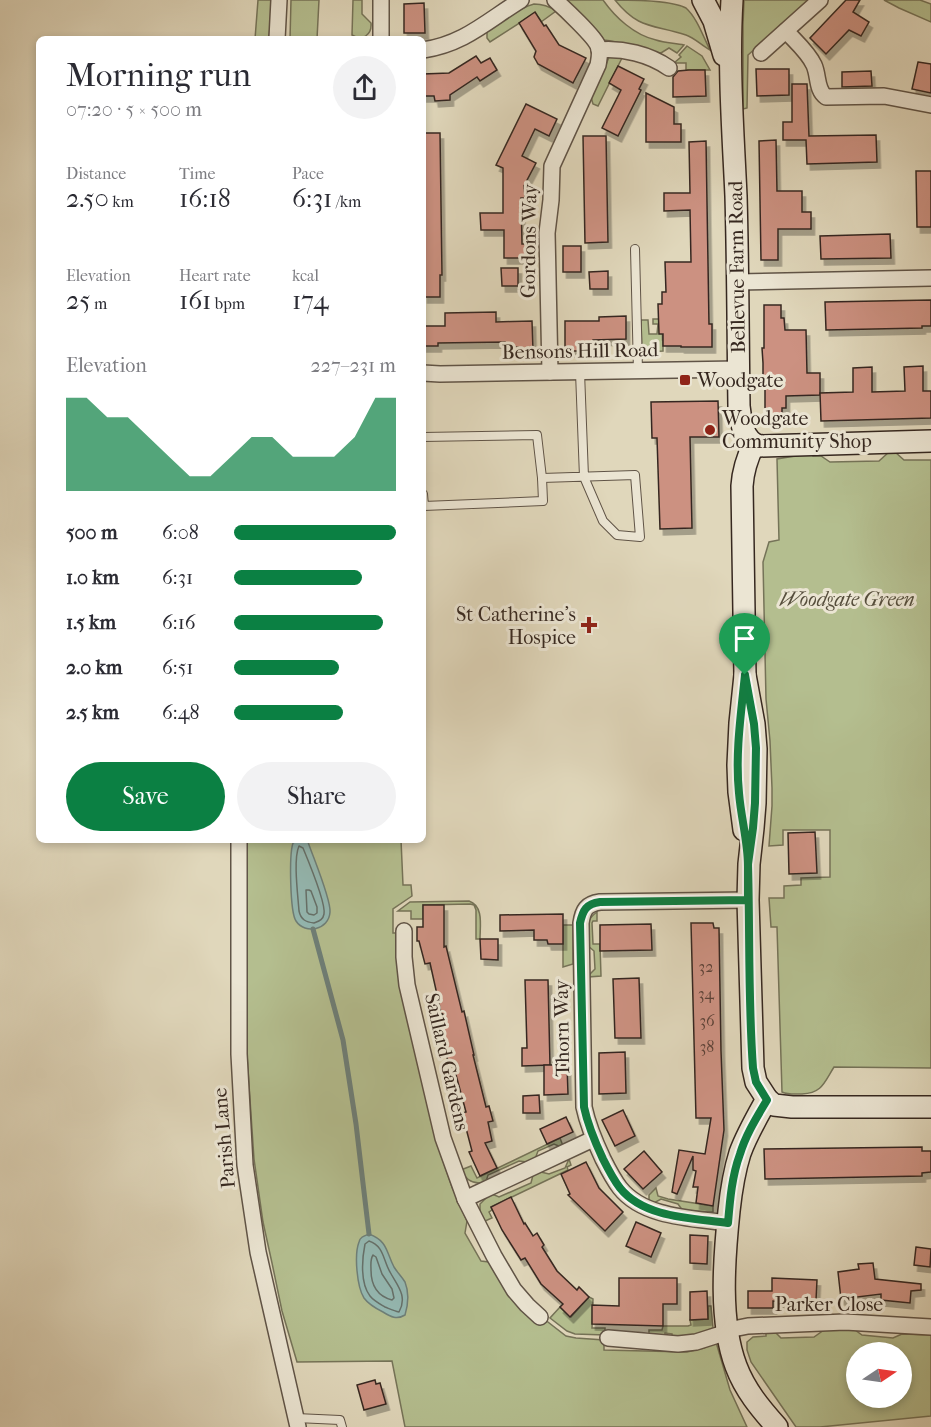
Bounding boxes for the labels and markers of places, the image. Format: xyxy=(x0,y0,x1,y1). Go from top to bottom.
place label: Woodgate xyxy=(696,369,784,392)
marker: Woodgate xyxy=(678,373,692,387)
place label: Woodgate Community Shop xyxy=(721,407,872,453)
marker: Woodgate Community Shop xyxy=(703,423,717,437)
place label: St Catherine's Hospice xyxy=(456,603,576,649)
pin xyxy=(719,613,770,675)
marker: St Catherine's Hospice xyxy=(580,616,598,634)

